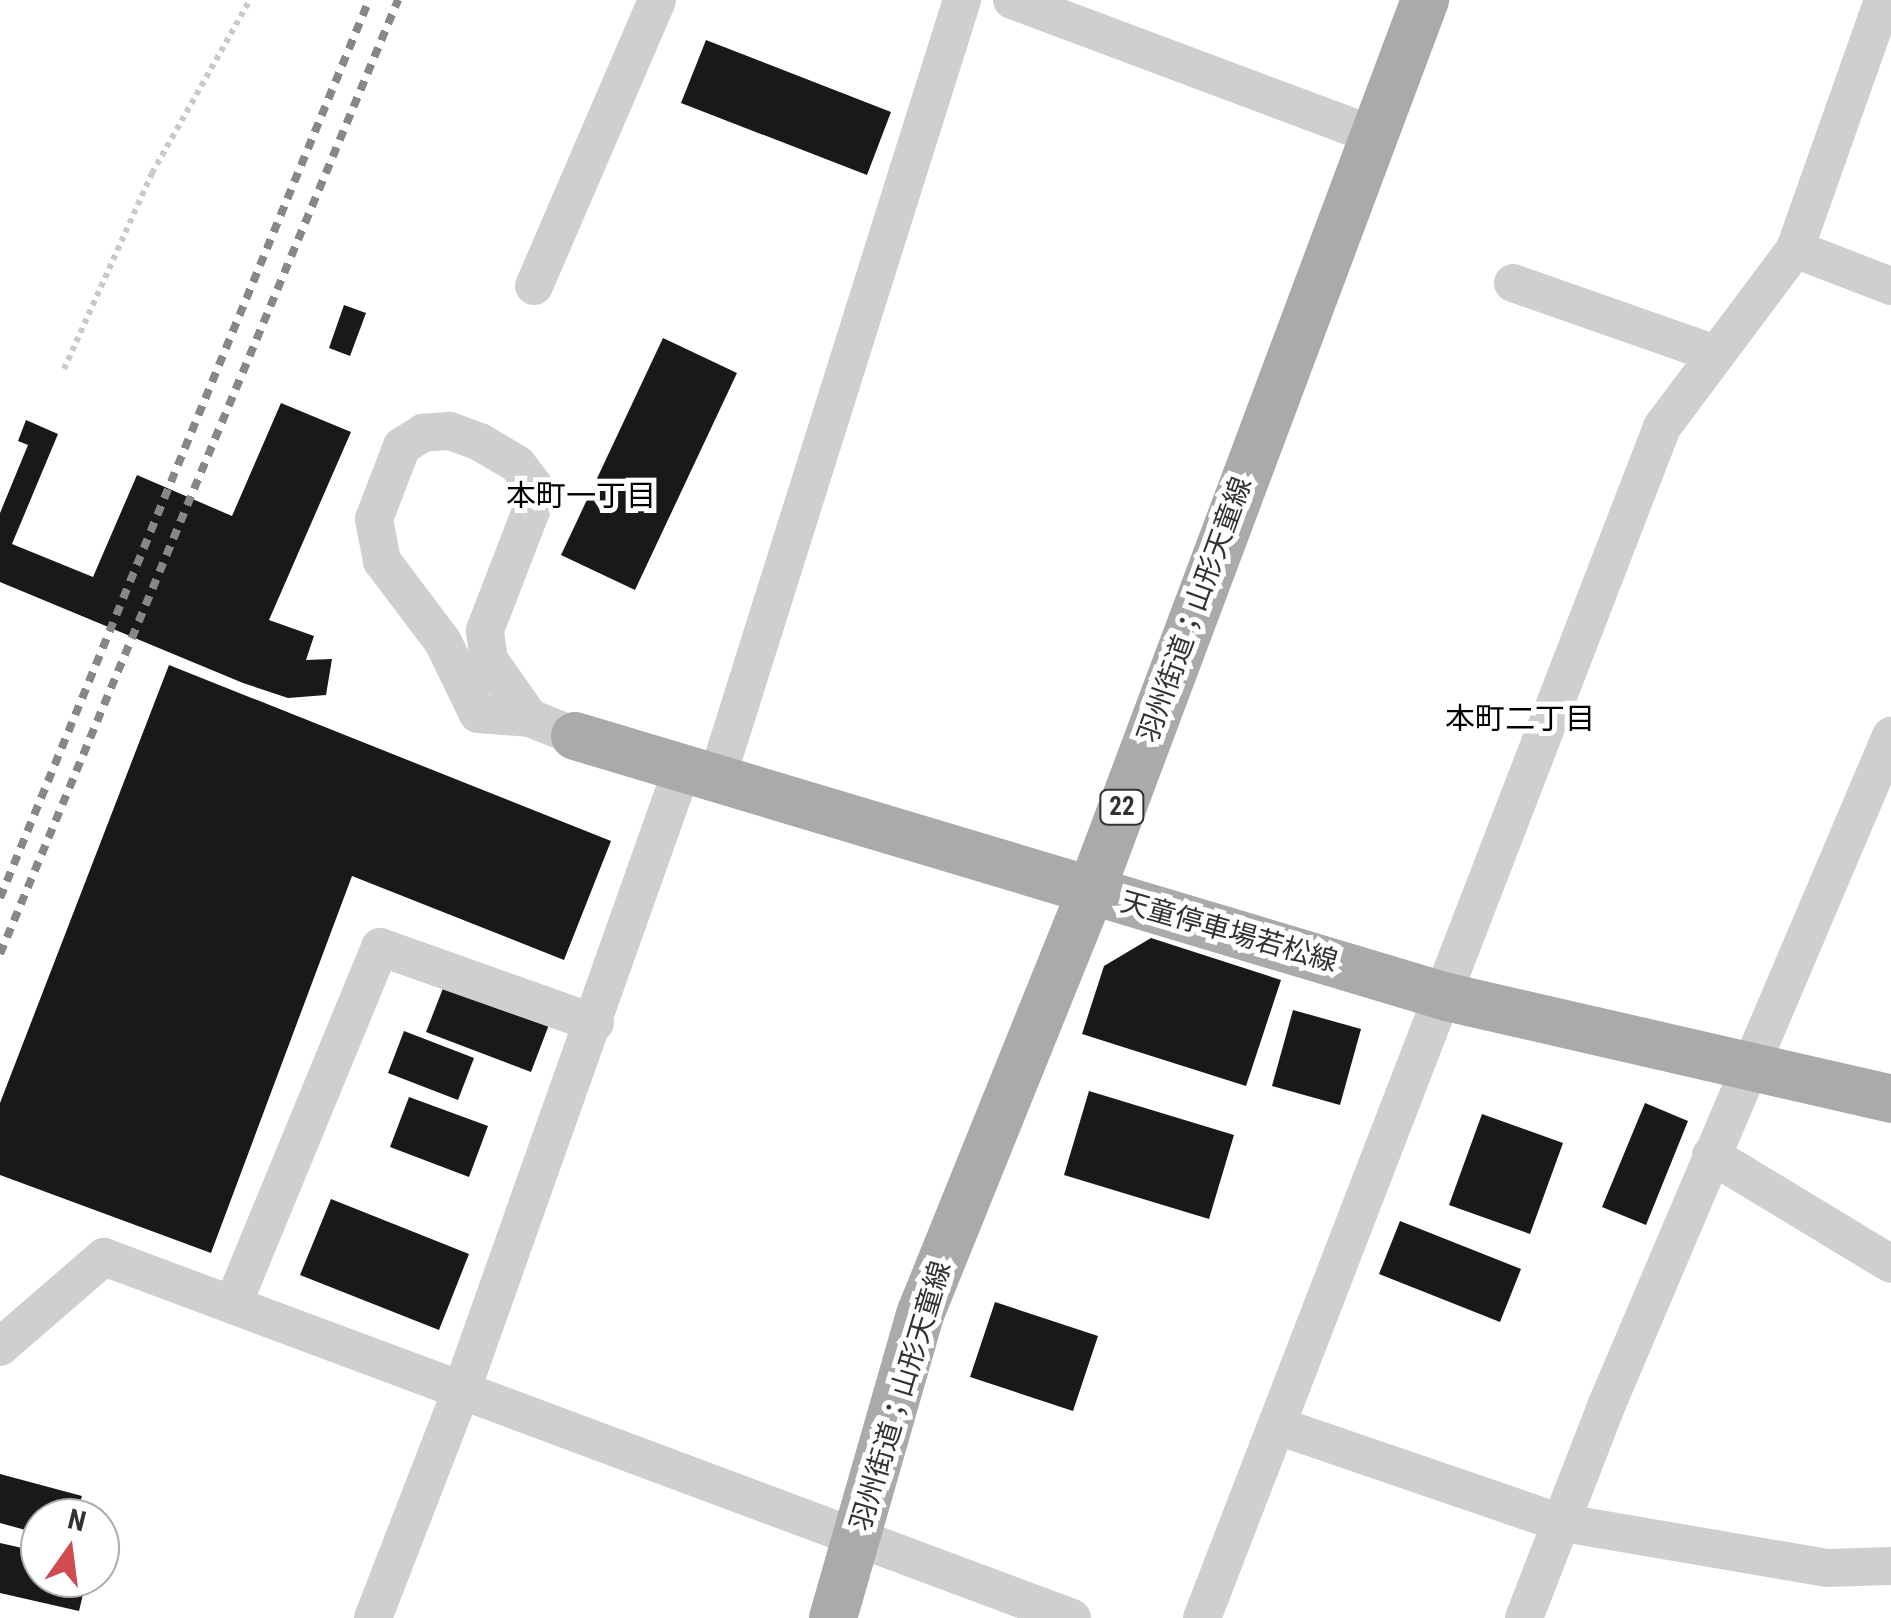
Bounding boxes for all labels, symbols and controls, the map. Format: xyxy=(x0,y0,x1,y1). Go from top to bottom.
street label: 羽州街道；山形天童線 xyxy=(1131,473,1259,747)
district label: 本町一丁目 xyxy=(506,478,656,514)
district label: 本町二丁目 xyxy=(1445,701,1595,737)
road number: 22 xyxy=(1097,787,1147,827)
street label: 天童停車場若松線 xyxy=(1117,885,1341,979)
street label: 羽州街道；山形天童線 xyxy=(844,1257,958,1535)
north arrow xyxy=(20,1498,120,1598)
text: N xyxy=(65,1502,89,1538)

